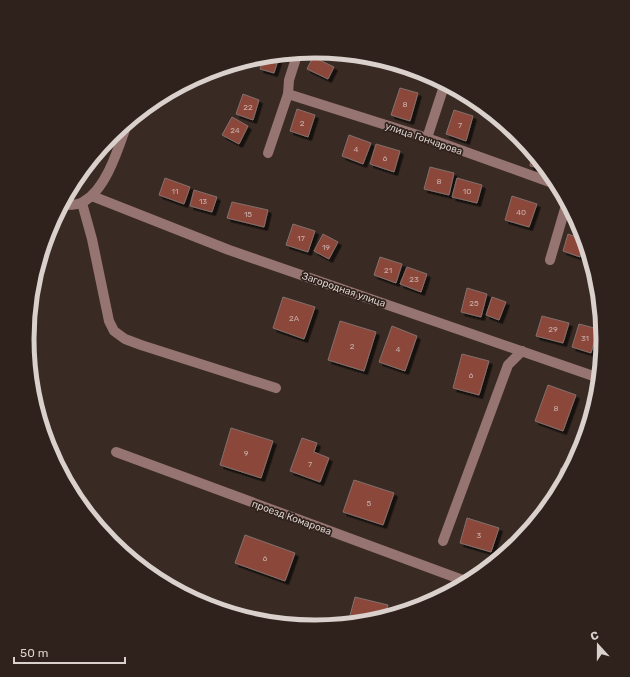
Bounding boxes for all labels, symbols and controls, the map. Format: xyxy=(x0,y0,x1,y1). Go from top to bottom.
house number: 8 xyxy=(402,100,408,109)
house number: 22 xyxy=(243,103,253,112)
house number: 2 xyxy=(300,119,305,128)
street label: улица Гончарова xyxy=(383,120,464,158)
house number: 7 xyxy=(458,121,462,130)
house number: 24 xyxy=(230,126,240,135)
house number: 4 xyxy=(354,145,359,154)
house number: 6 xyxy=(383,154,388,163)
house number: 8 xyxy=(436,177,442,186)
house number: 11 xyxy=(172,187,178,196)
house number: 10 xyxy=(463,187,471,196)
house number: 13 xyxy=(199,197,207,206)
house number: 40 xyxy=(516,208,526,217)
house number: 15 xyxy=(244,210,252,219)
house number: 17 xyxy=(297,234,305,243)
house number: 19 xyxy=(322,243,330,252)
house number: 21 xyxy=(384,266,392,275)
street label: Загородная улица xyxy=(300,270,387,310)
house number: 23 xyxy=(409,275,419,284)
house number: 25 xyxy=(469,299,479,308)
house number: 2А xyxy=(289,314,300,323)
house number: 29 xyxy=(548,325,558,334)
house number: 31 xyxy=(581,334,589,343)
house number: 2 xyxy=(350,342,355,351)
house number: 4 xyxy=(396,345,401,354)
house number: 6 xyxy=(469,371,474,380)
house number: 8 xyxy=(553,404,559,413)
house number: 9 xyxy=(244,449,249,458)
house number: 7 xyxy=(308,460,312,469)
street label: проезд Комарова xyxy=(250,498,333,538)
house number: 5 xyxy=(367,499,372,508)
house number: 3 xyxy=(477,531,482,540)
house number: 6 xyxy=(263,554,268,563)
north arrow xyxy=(578,625,618,665)
text: С xyxy=(589,629,601,644)
scale bar xyxy=(14,639,125,665)
text: 50 m xyxy=(20,646,48,660)

